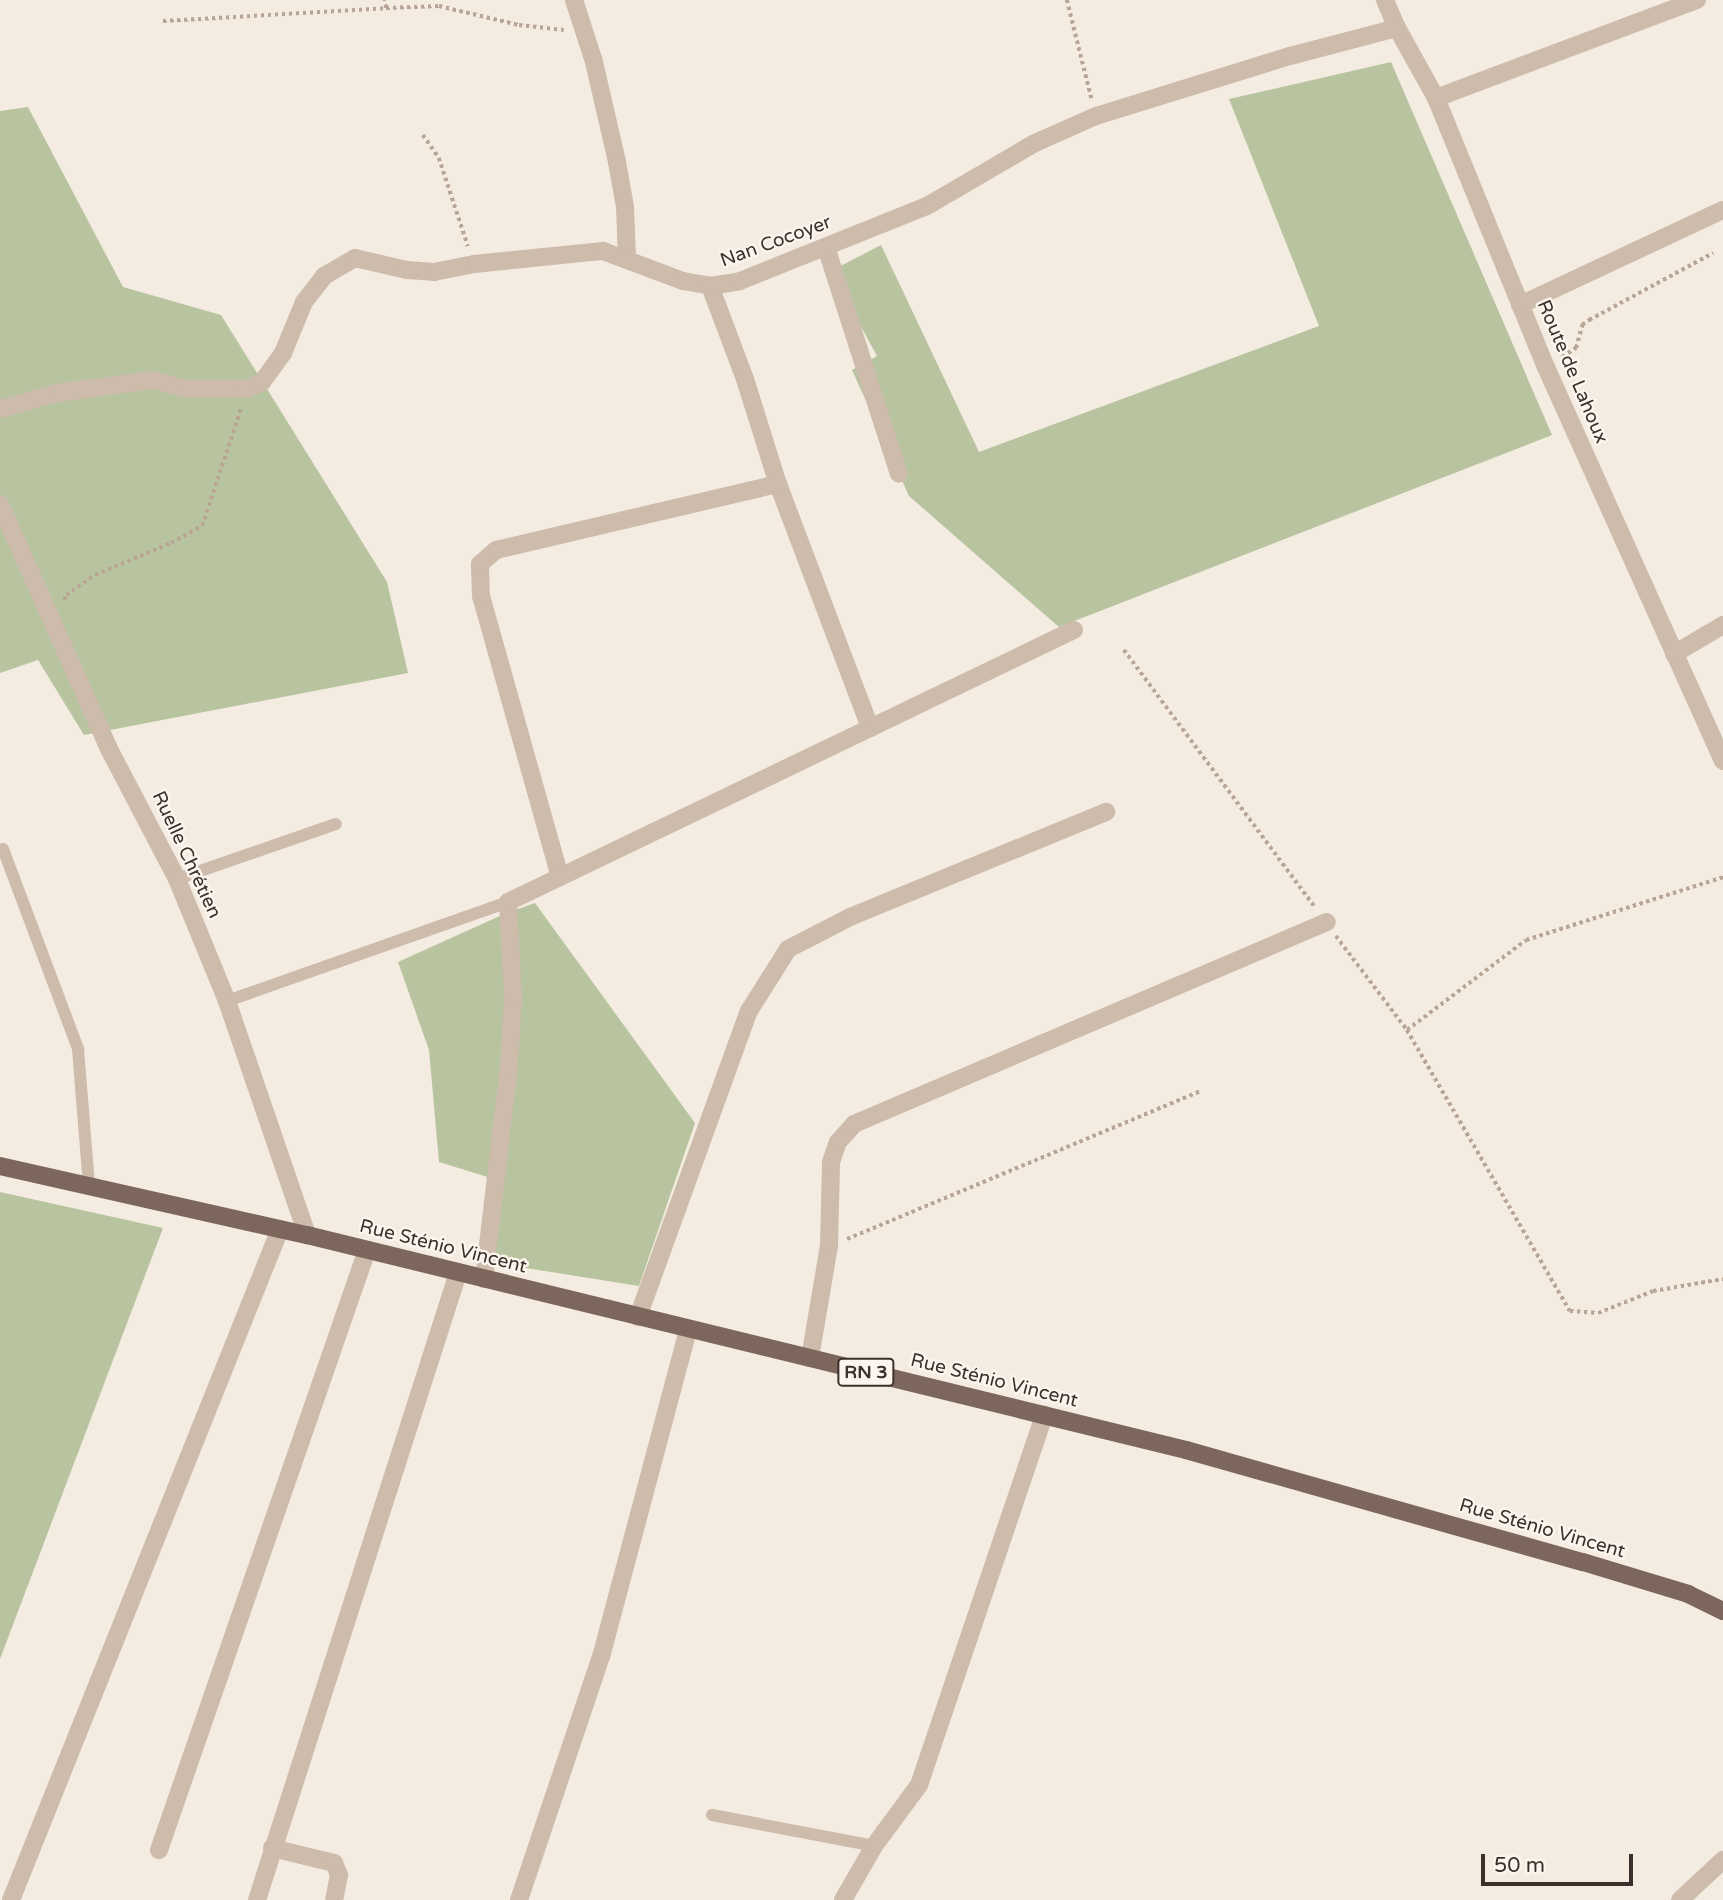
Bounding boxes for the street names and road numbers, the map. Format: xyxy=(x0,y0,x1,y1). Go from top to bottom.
street label: Nan Cocoyer xyxy=(717,211,835,273)
street label: Route de Lahoux xyxy=(1532,297,1612,447)
street label: Ruelle Chrétien xyxy=(147,788,225,922)
street label: Rue Sténio Vincent xyxy=(357,1215,529,1279)
street label: Rue Sténio Vincent xyxy=(908,1349,1080,1413)
road number: RN 3 xyxy=(836,1358,896,1386)
street label: Rue Sténio Vincent xyxy=(1456,1494,1628,1564)

